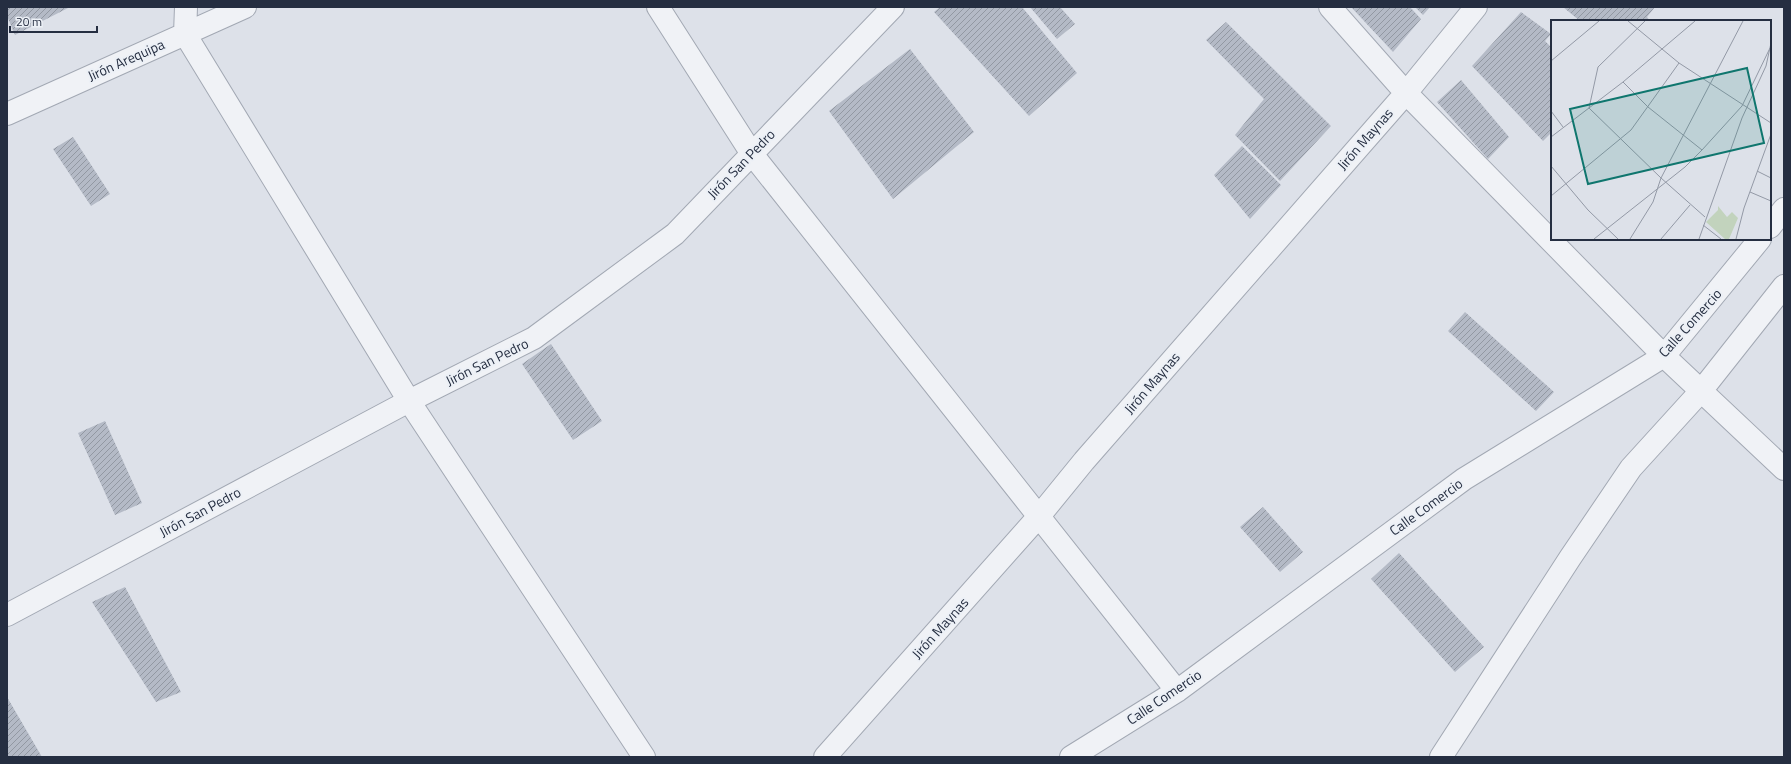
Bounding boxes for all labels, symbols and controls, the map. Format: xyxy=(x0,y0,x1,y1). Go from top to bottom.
scale bar xyxy=(10,8,97,34)
text: 20 m xyxy=(16,12,42,31)
inset map xyxy=(1551,20,1771,240)
street label: Jirón Arequipa xyxy=(84,33,168,86)
street label: Jirón Maynas xyxy=(1332,103,1398,174)
street label: Jirón San Pedro xyxy=(702,124,779,203)
street label: Calle Comercio xyxy=(1653,284,1726,362)
street label: Jirón San Pedro xyxy=(442,332,532,391)
street label: Jirón Maynas xyxy=(1119,347,1185,418)
street label: Calle Comercio xyxy=(1385,473,1467,540)
street label: Jirón San Pedro xyxy=(155,481,244,542)
street label: Jirón Maynas xyxy=(906,592,973,663)
street label: Calle Comercio xyxy=(1122,664,1205,729)

